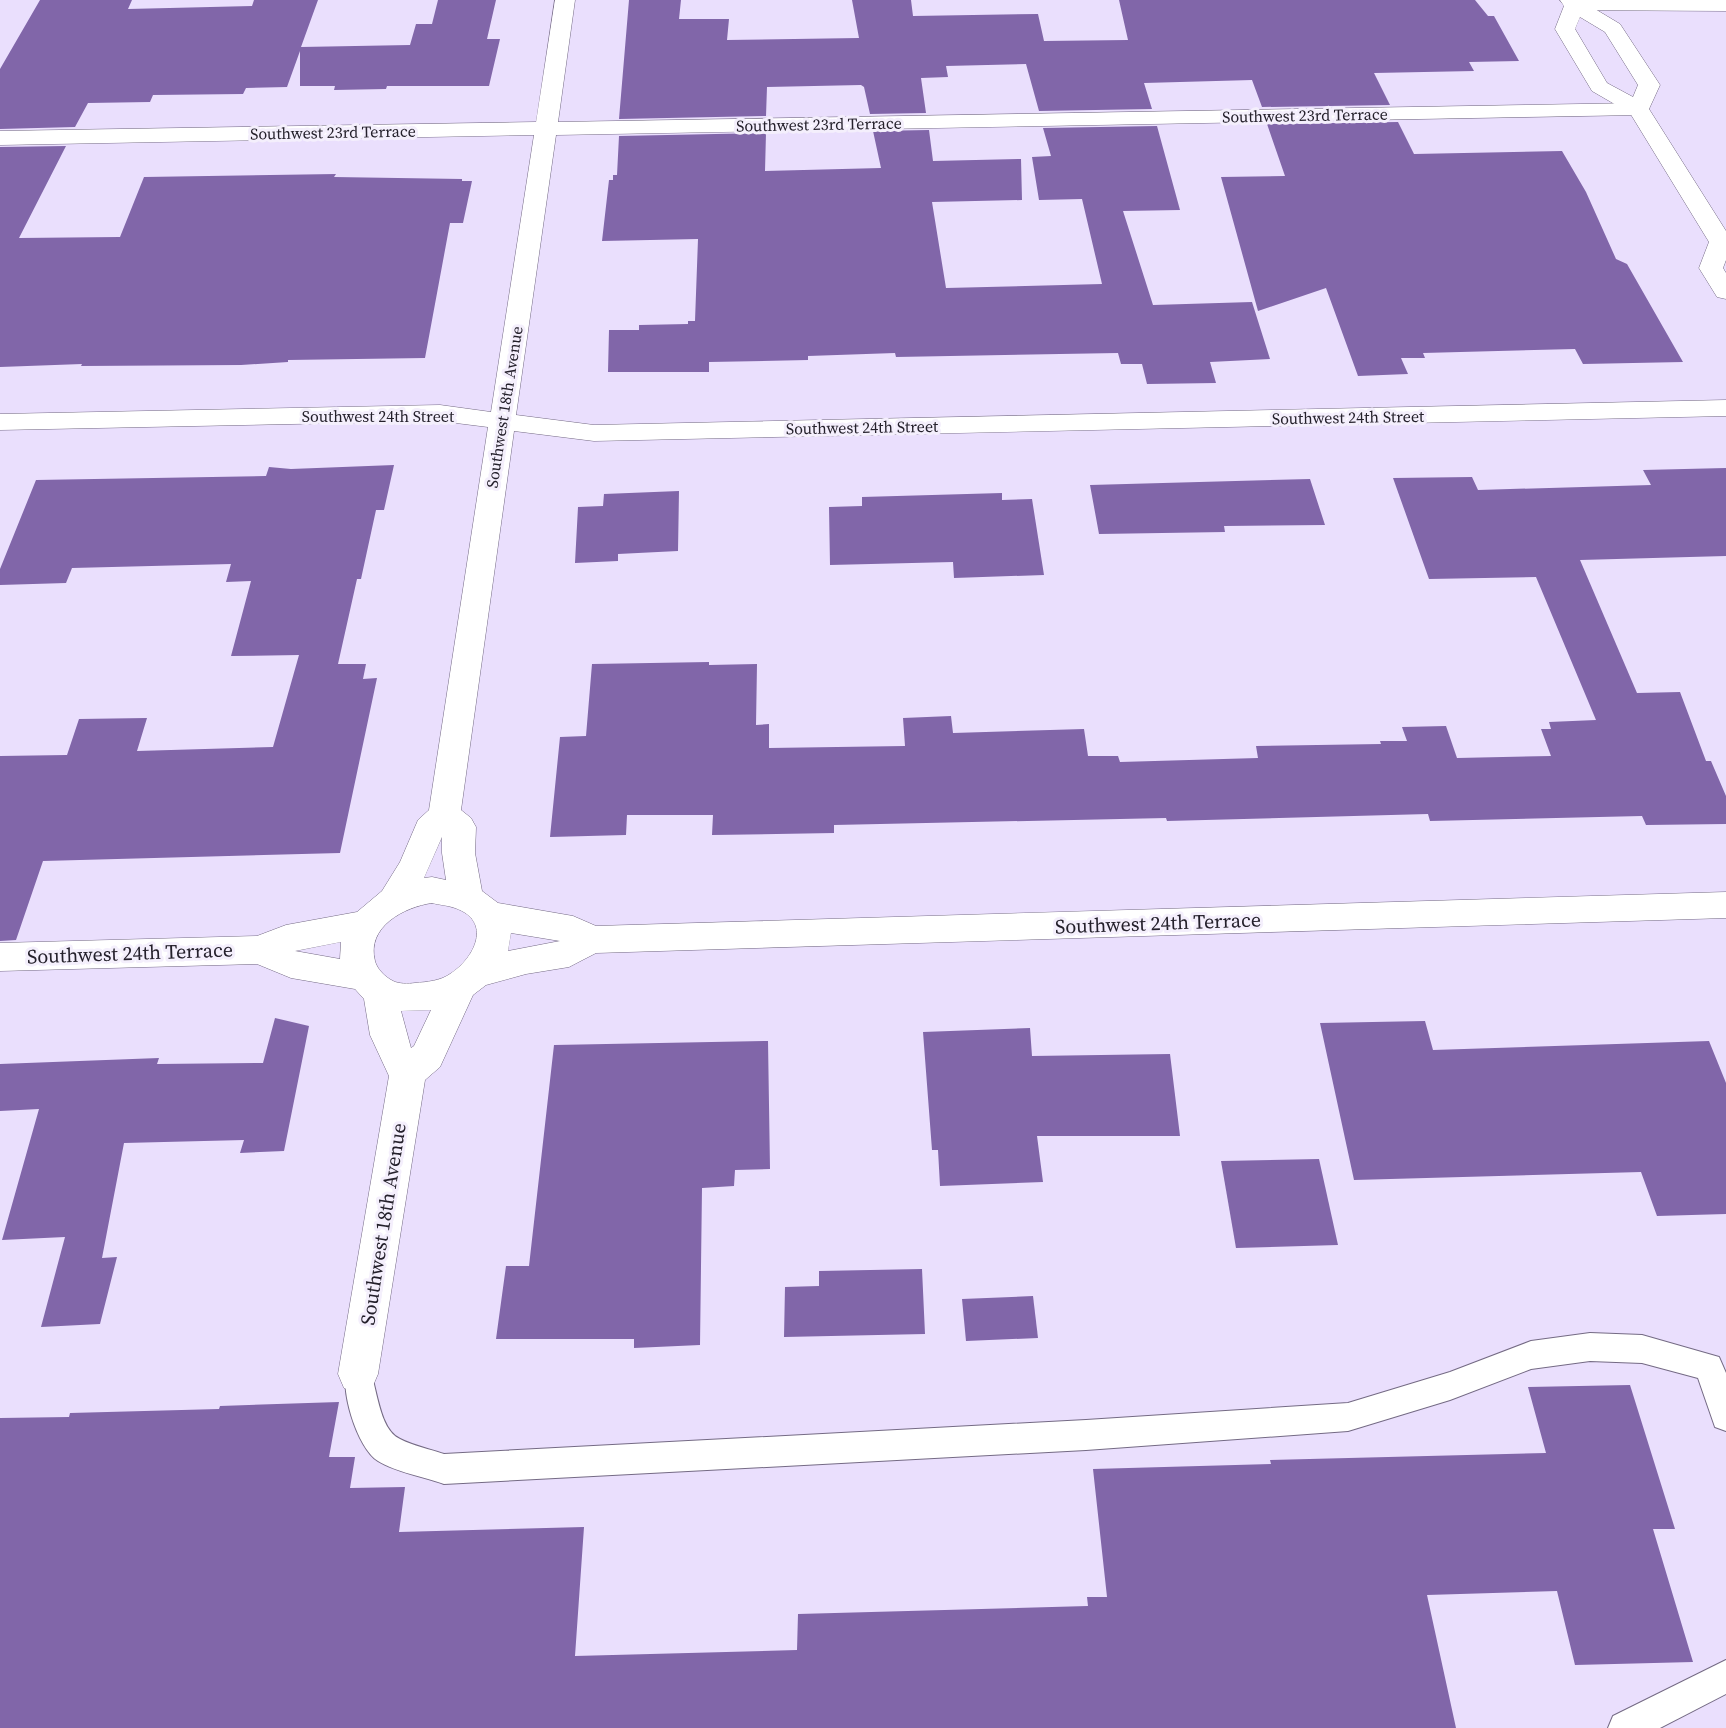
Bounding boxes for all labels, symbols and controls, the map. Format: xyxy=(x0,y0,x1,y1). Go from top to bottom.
street label: Southwest 23rd Terrace xyxy=(1222,103,1388,127)
street label: Southwest 23rd Terrace xyxy=(736,112,902,136)
street label: Southwest 23rd Terrace xyxy=(250,120,416,144)
street label: Southwest 18th Avenue xyxy=(480,325,528,489)
street label: Southwest 24th Street xyxy=(302,405,455,427)
street label: Southwest 24th Street xyxy=(1272,405,1425,429)
street label: Southwest 24th Street xyxy=(786,415,939,439)
street label: Southwest 24th Terrace xyxy=(1055,905,1261,941)
street label: Southwest 24th Terrace xyxy=(27,935,233,971)
street label: Southwest 18th Avenue xyxy=(353,1121,413,1327)

